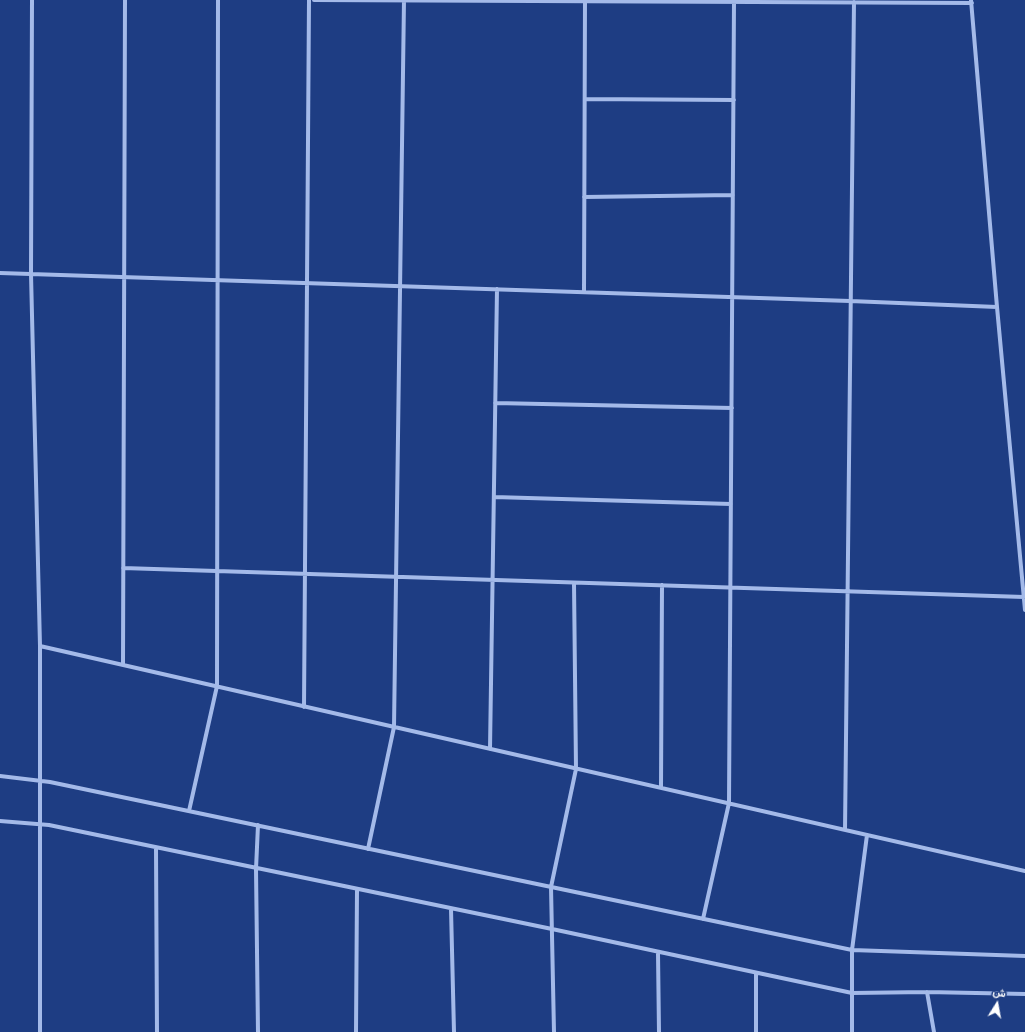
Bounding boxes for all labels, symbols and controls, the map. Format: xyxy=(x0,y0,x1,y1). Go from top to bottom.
north arrow xyxy=(977,984,1017,1024)
text: ش xyxy=(991,984,1007,1000)

